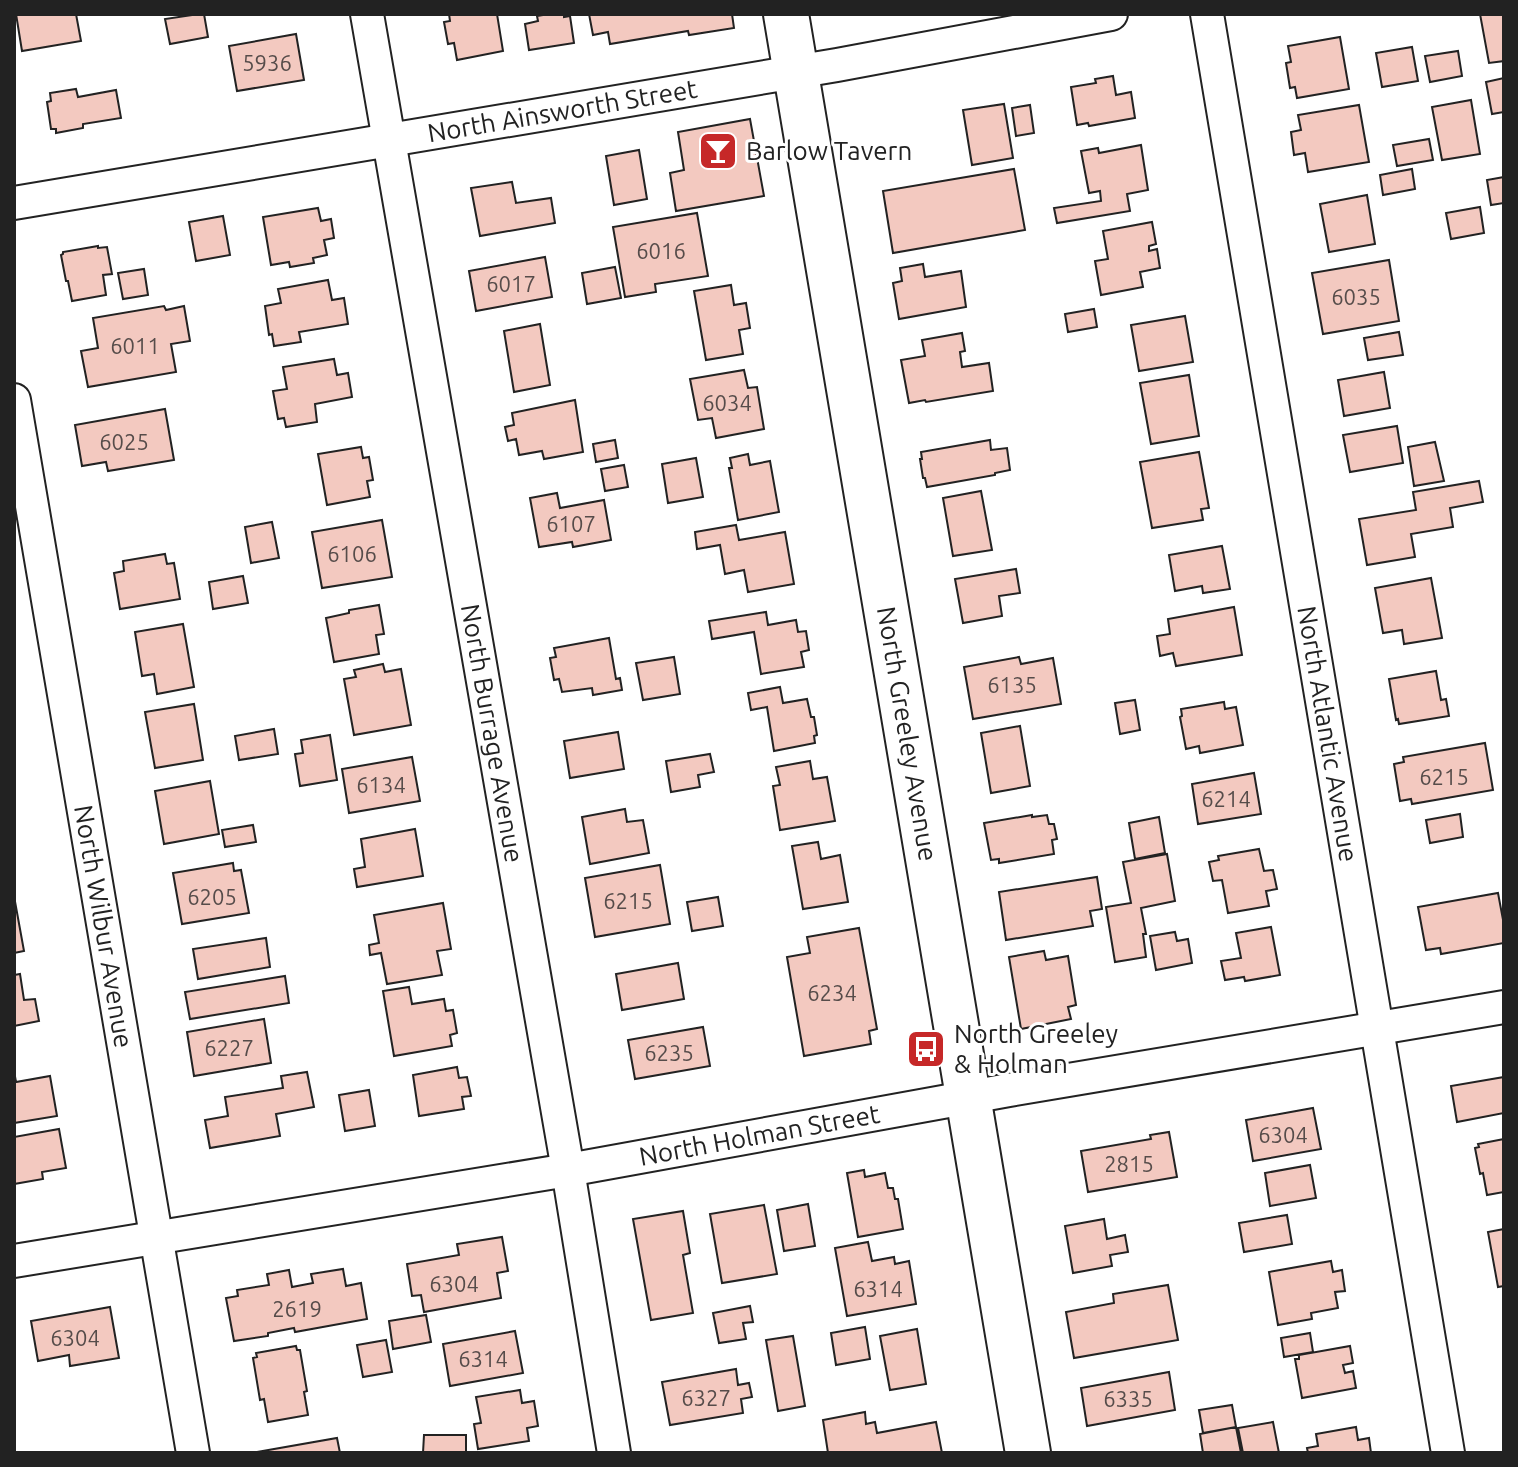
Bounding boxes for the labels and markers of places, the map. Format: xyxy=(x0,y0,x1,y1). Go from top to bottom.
bar icon: Barlow Tavern xyxy=(697,130,739,172)
place label: Barlow Tavern xyxy=(746,136,912,165)
place label: North Greeley & Holman xyxy=(954,1019,1118,1078)
bus stop icon: North Greeley & Holman xyxy=(905,1028,947,1070)

